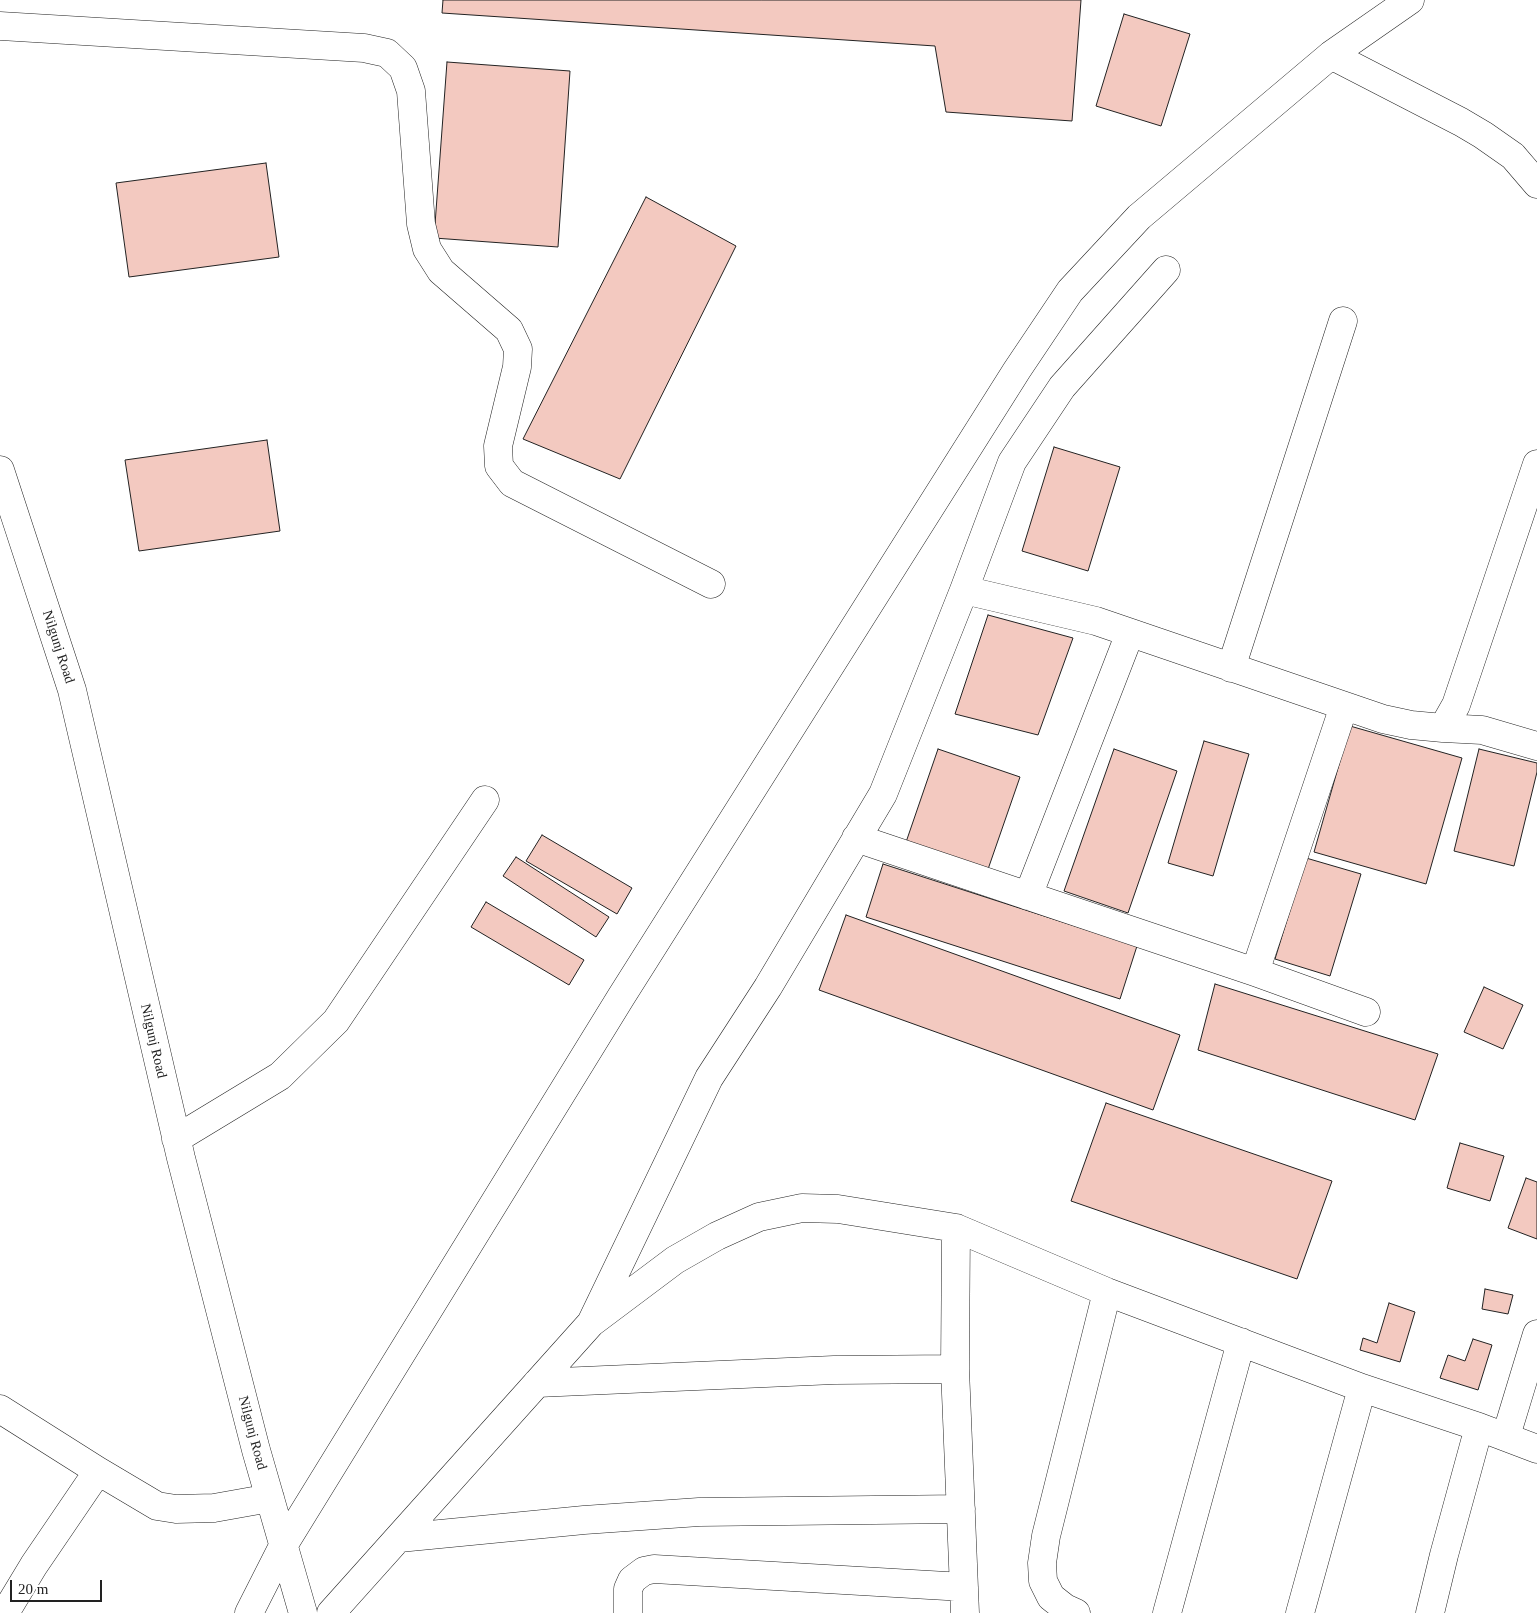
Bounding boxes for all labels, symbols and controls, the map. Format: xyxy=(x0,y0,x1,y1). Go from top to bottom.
street label: Nilgunj Road xyxy=(38,608,78,686)
street label: Nilgunj Road xyxy=(136,1002,170,1080)
street label: Nilgunj Road xyxy=(234,1394,270,1472)
scale bar xyxy=(12,1570,105,1602)
text: 20 m xyxy=(18,1581,48,1597)

